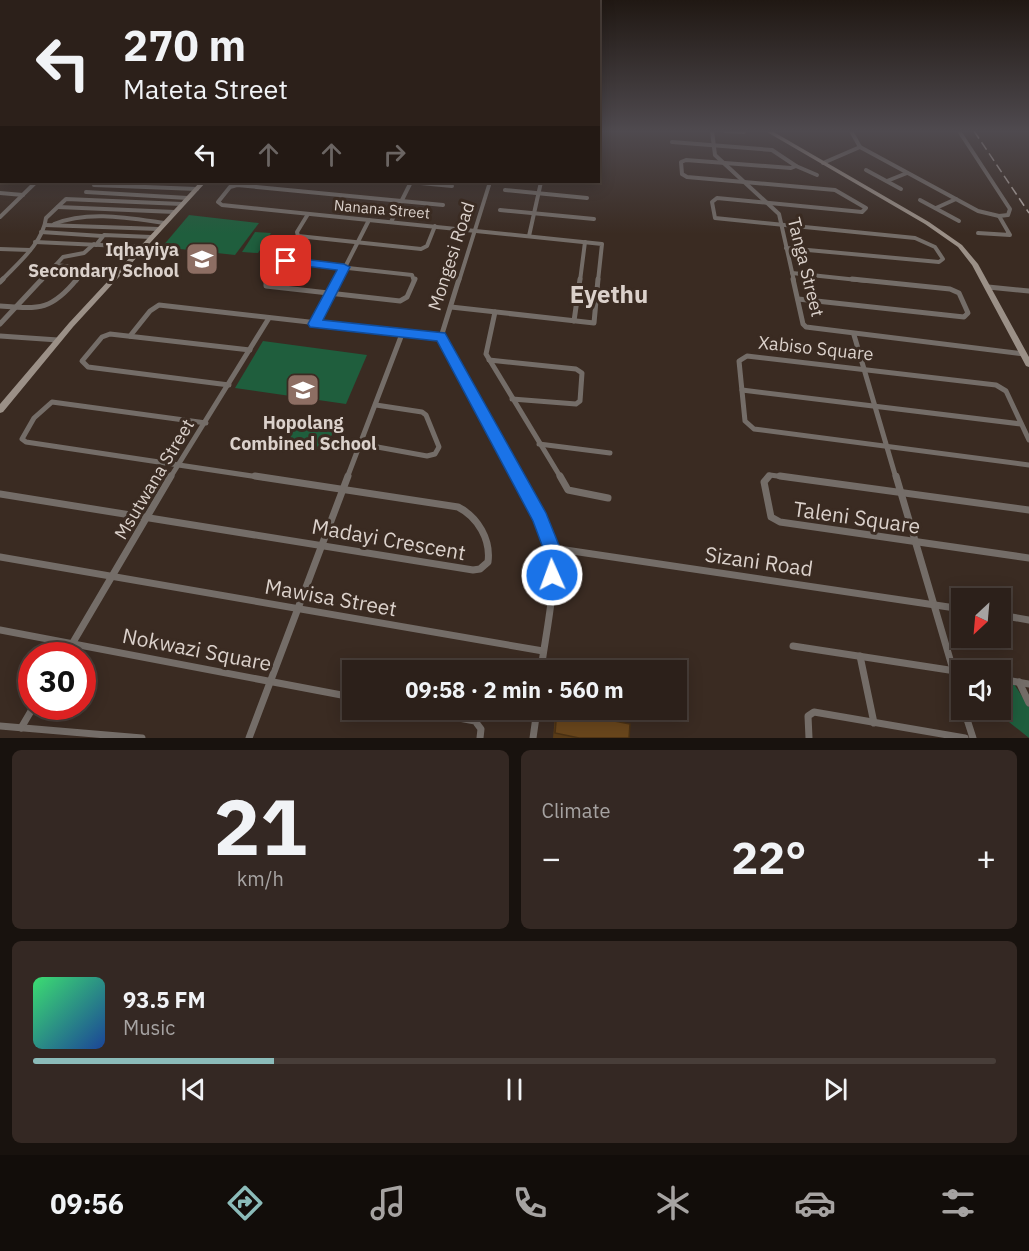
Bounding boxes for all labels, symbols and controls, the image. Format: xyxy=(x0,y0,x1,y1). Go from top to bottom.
text: 270 m xyxy=(123,18,246,73)
icon: left xyxy=(24,24,102,102)
text: Mateta Street xyxy=(123,71,288,106)
icon: left xyxy=(189,138,222,171)
icon: ahead xyxy=(252,138,285,171)
icon: ahead xyxy=(315,138,348,171)
icon: right xyxy=(378,138,411,171)
street label: Nanana Street xyxy=(333,195,431,223)
street label: Mongesi Road xyxy=(423,199,479,313)
street label: Tanga Street xyxy=(783,215,829,319)
pin xyxy=(260,235,311,286)
place label: Iqhayiya Secondary School xyxy=(28,238,180,282)
school or university icon: Iqhayiya Secondary School xyxy=(184,241,220,277)
icon: arrive xyxy=(269,244,302,277)
district label: Eyethu xyxy=(570,278,648,310)
street label: Xabiso Square xyxy=(757,331,875,365)
school or university icon: Hopolang Combined School xyxy=(285,372,321,408)
place label: Hopolang Combined School xyxy=(229,411,377,455)
street label: Msutwana Street xyxy=(109,415,199,543)
street label: Taleni Square xyxy=(792,494,922,540)
street label: Madayi Crescent xyxy=(310,512,468,566)
street label: Sizani Road xyxy=(703,540,815,582)
position arrow xyxy=(520,543,584,607)
street label: Mawisa Street xyxy=(263,572,399,622)
north arrow xyxy=(951,588,1011,648)
map controls xyxy=(951,588,1011,720)
street label: Nokwazi Square xyxy=(120,621,274,677)
speed limit sign: 30 xyxy=(18,642,96,720)
button: sound xyxy=(951,660,1011,720)
text: 09:58 · 2 min · 560 m xyxy=(405,675,624,704)
text: 21 xyxy=(213,775,307,876)
text: Climate xyxy=(542,797,610,824)
text: 22° xyxy=(731,828,806,886)
text: − xyxy=(542,836,561,879)
text: + xyxy=(976,836,996,879)
text: km/h xyxy=(237,865,284,892)
text: 93.5 FM xyxy=(123,985,206,1014)
text: Music xyxy=(123,1014,175,1041)
icon: previous xyxy=(177,1073,210,1106)
icon: pause xyxy=(498,1073,531,1106)
icon: next xyxy=(819,1073,852,1106)
icon: directions xyxy=(224,1182,266,1224)
icon: music xyxy=(367,1182,409,1224)
icon: phone xyxy=(509,1182,551,1224)
icon: climate xyxy=(652,1182,694,1224)
icon: car xyxy=(794,1182,836,1224)
icon: filters xyxy=(937,1182,979,1224)
text: 09:56 xyxy=(50,1186,124,1221)

